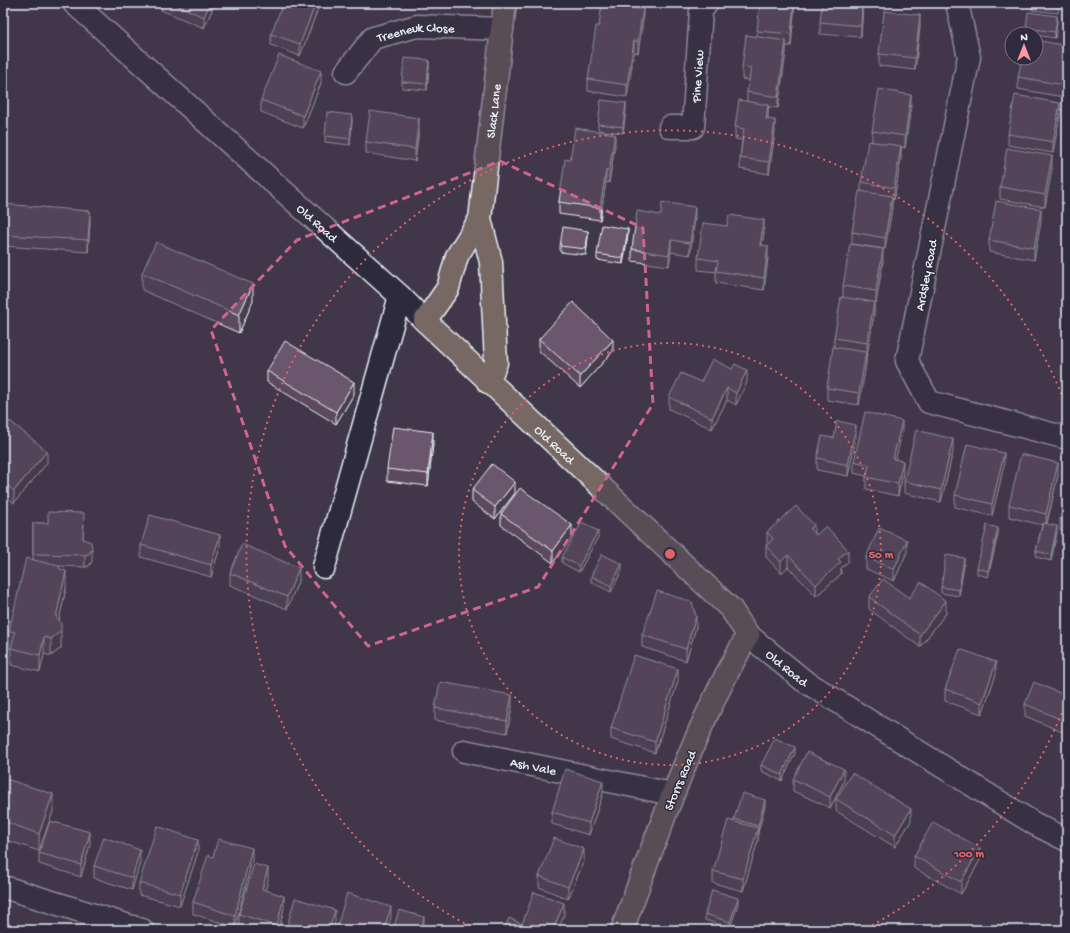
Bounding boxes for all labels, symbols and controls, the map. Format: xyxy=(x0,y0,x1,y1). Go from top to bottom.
street label: Treeneuk Close xyxy=(375,21,455,47)
north arrow xyxy=(1004,26,1044,66)
text: N xyxy=(1020,32,1028,44)
street label: Pine View xyxy=(690,49,708,104)
street label: Slack Lane xyxy=(484,83,506,139)
street label: Old Road xyxy=(293,202,341,247)
street label: Ardsley Road xyxy=(913,237,942,312)
street label: Old Road xyxy=(530,423,578,469)
centre of rings xyxy=(663,547,677,561)
text: 50 m xyxy=(869,549,894,563)
street label: Old Road xyxy=(762,648,811,692)
street label: Storrs Road xyxy=(662,748,701,813)
street label: Ash Vale xyxy=(509,756,558,780)
text: 100 m xyxy=(953,848,984,862)

